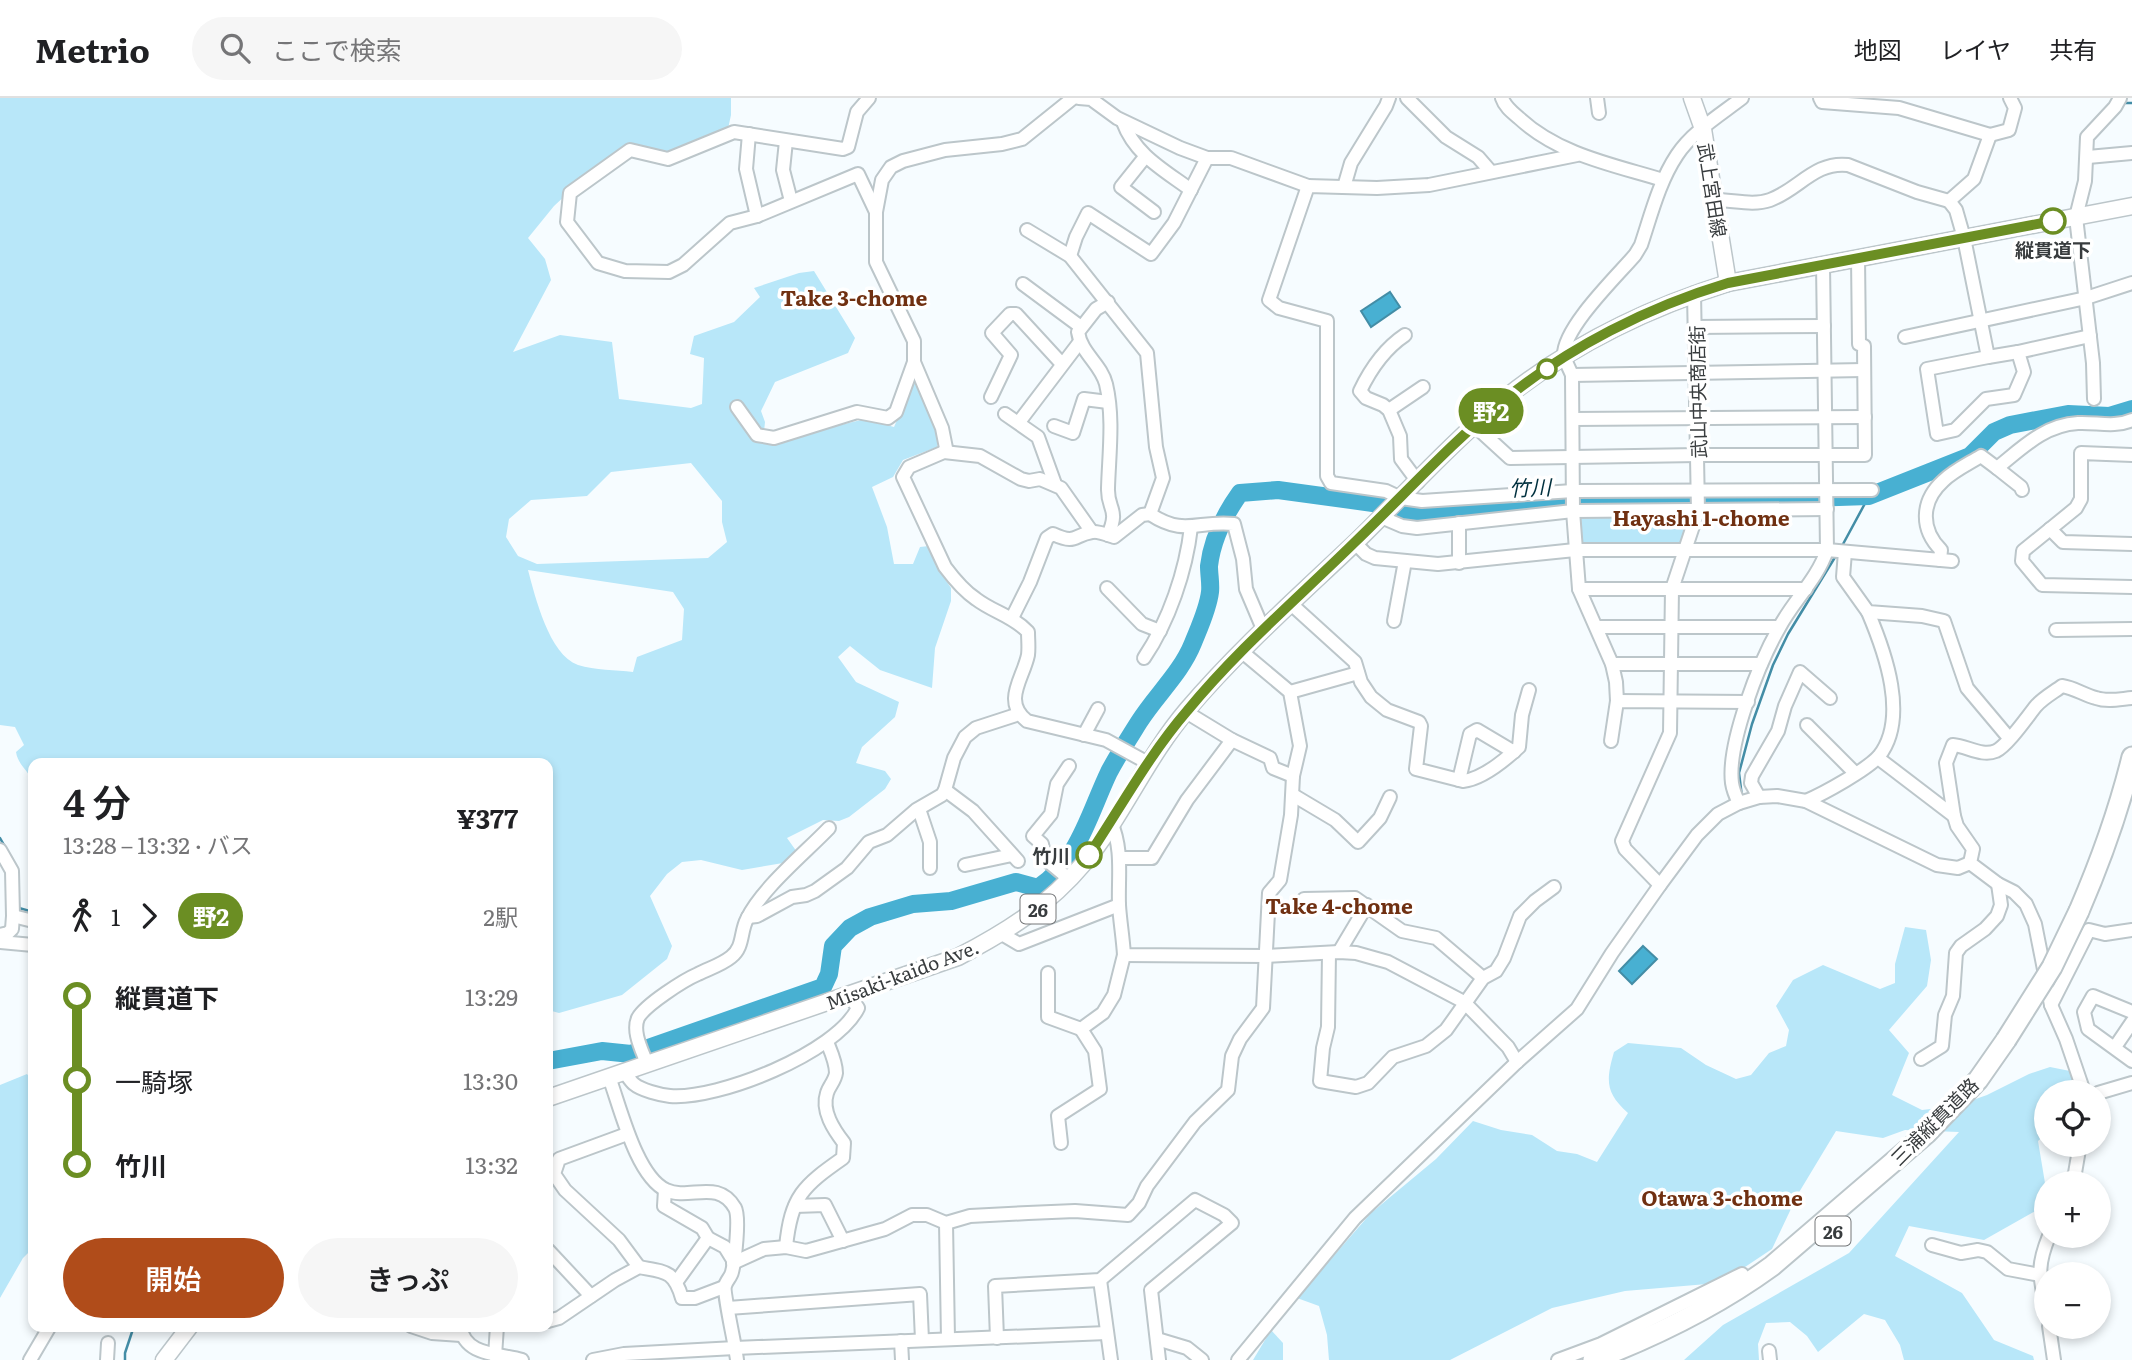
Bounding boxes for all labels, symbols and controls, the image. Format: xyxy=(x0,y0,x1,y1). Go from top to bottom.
search box xyxy=(192,17,682,80)
text: Metrio xyxy=(35,24,150,73)
icon: search xyxy=(216,29,254,67)
text: ここで検索 xyxy=(272,29,402,68)
text: 地図 xyxy=(1854,31,1902,66)
text: レイヤ xyxy=(1940,31,2011,66)
text: 共有 xyxy=(2049,31,2097,66)
street label: 武上宮田線 xyxy=(1692,141,1734,239)
marker: 縦貫道下 xyxy=(2040,208,2066,234)
place label: 縦貫道下 xyxy=(2015,235,2091,263)
district label: Take 3-chome xyxy=(781,281,928,312)
street label: 武山中央商店街 xyxy=(1682,325,1712,459)
unlabelled marker xyxy=(1537,359,1557,379)
line badge: 野2 xyxy=(1460,388,1522,434)
text: 野2 xyxy=(1473,393,1509,428)
water label: 竹川 xyxy=(1508,470,1554,502)
district label: Hayashi 1-chome xyxy=(1612,501,1790,532)
text: 4 分 xyxy=(63,772,131,829)
text: ¥377 xyxy=(456,798,518,837)
text: 13:28 – 13:32 · バス xyxy=(63,827,253,861)
place label: 竹川 xyxy=(1032,841,1070,869)
marker: 竹川 xyxy=(1076,842,1102,868)
district label: Take 4-chome xyxy=(1265,889,1413,920)
road number: 26 xyxy=(1020,894,1056,924)
icon: walk xyxy=(63,897,101,935)
icon: forward xyxy=(130,897,168,935)
text: 野2 xyxy=(192,898,229,933)
text: 1 xyxy=(111,899,120,933)
text: 2駅 xyxy=(483,899,518,933)
street label: Misaki-kaido Ave. xyxy=(821,932,983,1016)
text: 縦貫道下 xyxy=(115,977,219,1016)
text: 13:29 xyxy=(465,979,518,1013)
text: 一騎塚 xyxy=(115,1061,193,1100)
text: 13:30 xyxy=(463,1063,518,1097)
street label: 三浦縦貫道路 xyxy=(1884,1071,1984,1171)
map controls xyxy=(2034,1080,2111,1339)
button: locate xyxy=(2034,1080,2111,1157)
text: 竹川 xyxy=(115,1145,167,1184)
text: 13:32 xyxy=(465,1147,518,1181)
button: + xyxy=(2034,1171,2111,1248)
district label: Otawa 3-chome xyxy=(1641,1181,1803,1212)
road number: 26 xyxy=(1815,1216,1850,1246)
button: 開始 xyxy=(63,1238,284,1318)
button: きっぷ xyxy=(298,1238,518,1318)
button: − xyxy=(2034,1262,2111,1339)

